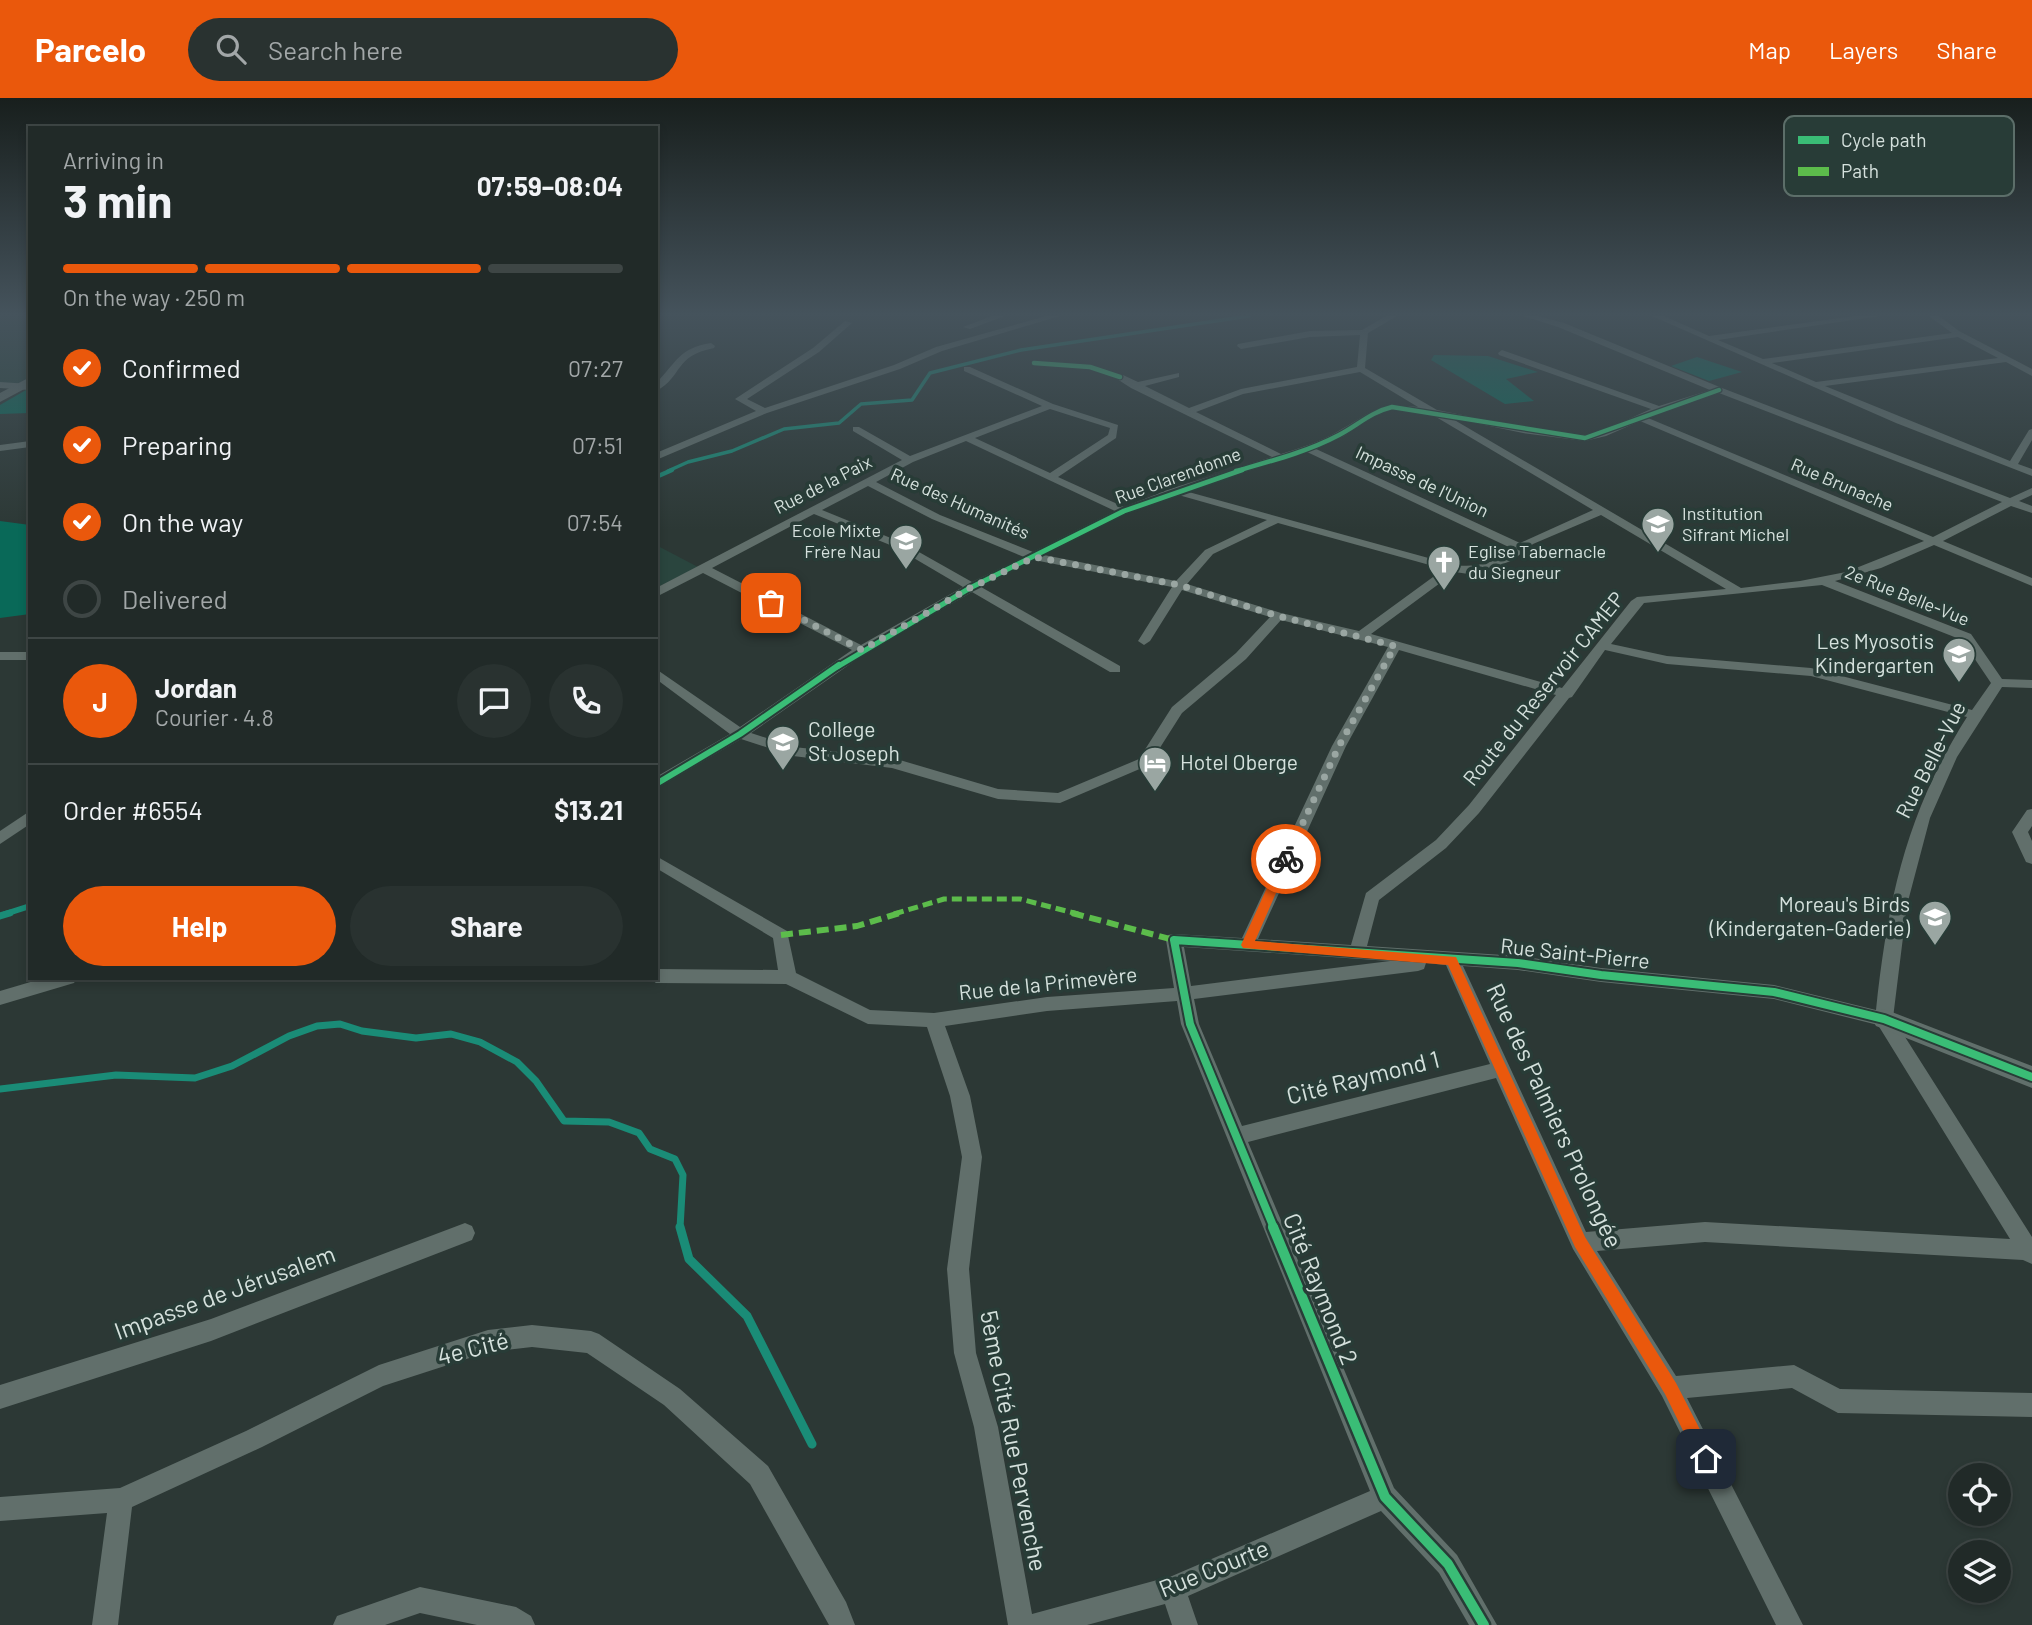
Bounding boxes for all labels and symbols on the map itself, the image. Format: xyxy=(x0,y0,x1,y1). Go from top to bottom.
legend xyxy=(1784,116,2014,196)
text: Cycle path xyxy=(1841,128,1926,151)
text: Path xyxy=(1841,159,1879,182)
street label: Impasse de l'Union xyxy=(1353,441,1492,521)
street label: Rue Clarendonne xyxy=(1112,442,1244,508)
street label: Rue de la Paix xyxy=(770,450,875,518)
street label: Rue Brunache xyxy=(1788,453,1897,515)
street label: Rue des Humanités xyxy=(888,463,1033,544)
place label: Institution Sifrant Michel xyxy=(1682,502,1789,545)
school or university icon: Institution Sifrant Michel xyxy=(1639,505,1677,554)
place label: Ecole Mixte Frère Nau xyxy=(792,519,881,562)
school or university icon: Ecole Mixte Frère Nau xyxy=(887,522,925,571)
place label: Eglise Tabernacle du Siegneur xyxy=(1468,540,1606,583)
church icon: Eglise Tabernacle du Siegneur xyxy=(1425,543,1463,592)
street label: 2e Rue Belle-Vue xyxy=(1842,560,1973,630)
pin xyxy=(741,573,801,633)
street label: Route du Reservoir CAMEP xyxy=(1457,586,1629,790)
place label: Les Myosotis Kindergarten xyxy=(1815,628,1934,677)
school or university icon: Les Myosotis Kindergarten xyxy=(1940,635,1978,684)
street label: Rue Belle-Vue xyxy=(1890,697,1970,822)
place label: College St Joseph xyxy=(808,716,900,765)
school or university icon: College St Joseph xyxy=(764,723,802,772)
hotel icon: Hotel Oberge xyxy=(1136,744,1174,793)
place label: Hotel Oberge xyxy=(1180,749,1298,774)
courier xyxy=(1251,824,1321,894)
place label: Moreau's Birds (Kindergaten-Gaderie) xyxy=(1708,891,1911,940)
school or university icon: Moreau's Birds (Kindergaten-Gaderie) xyxy=(1916,898,1954,947)
street label: Rue Saint-Pierre xyxy=(1499,932,1651,973)
street label: Rue de la Primevère xyxy=(957,961,1138,1004)
street label: Rue des Palmiers Prolongée xyxy=(1481,978,1630,1252)
street label: Cité Raymond 1 xyxy=(1283,1044,1442,1110)
street label: Cité Raymond 2 xyxy=(1278,1208,1365,1368)
street label: Impasse de Jérusalem xyxy=(110,1238,339,1345)
street label: 5ème Cité Rue Pervenche xyxy=(975,1308,1054,1573)
street label: 4e Cité xyxy=(434,1325,511,1370)
pin xyxy=(1676,1429,1736,1489)
street label: Rue Courte xyxy=(1154,1532,1273,1603)

